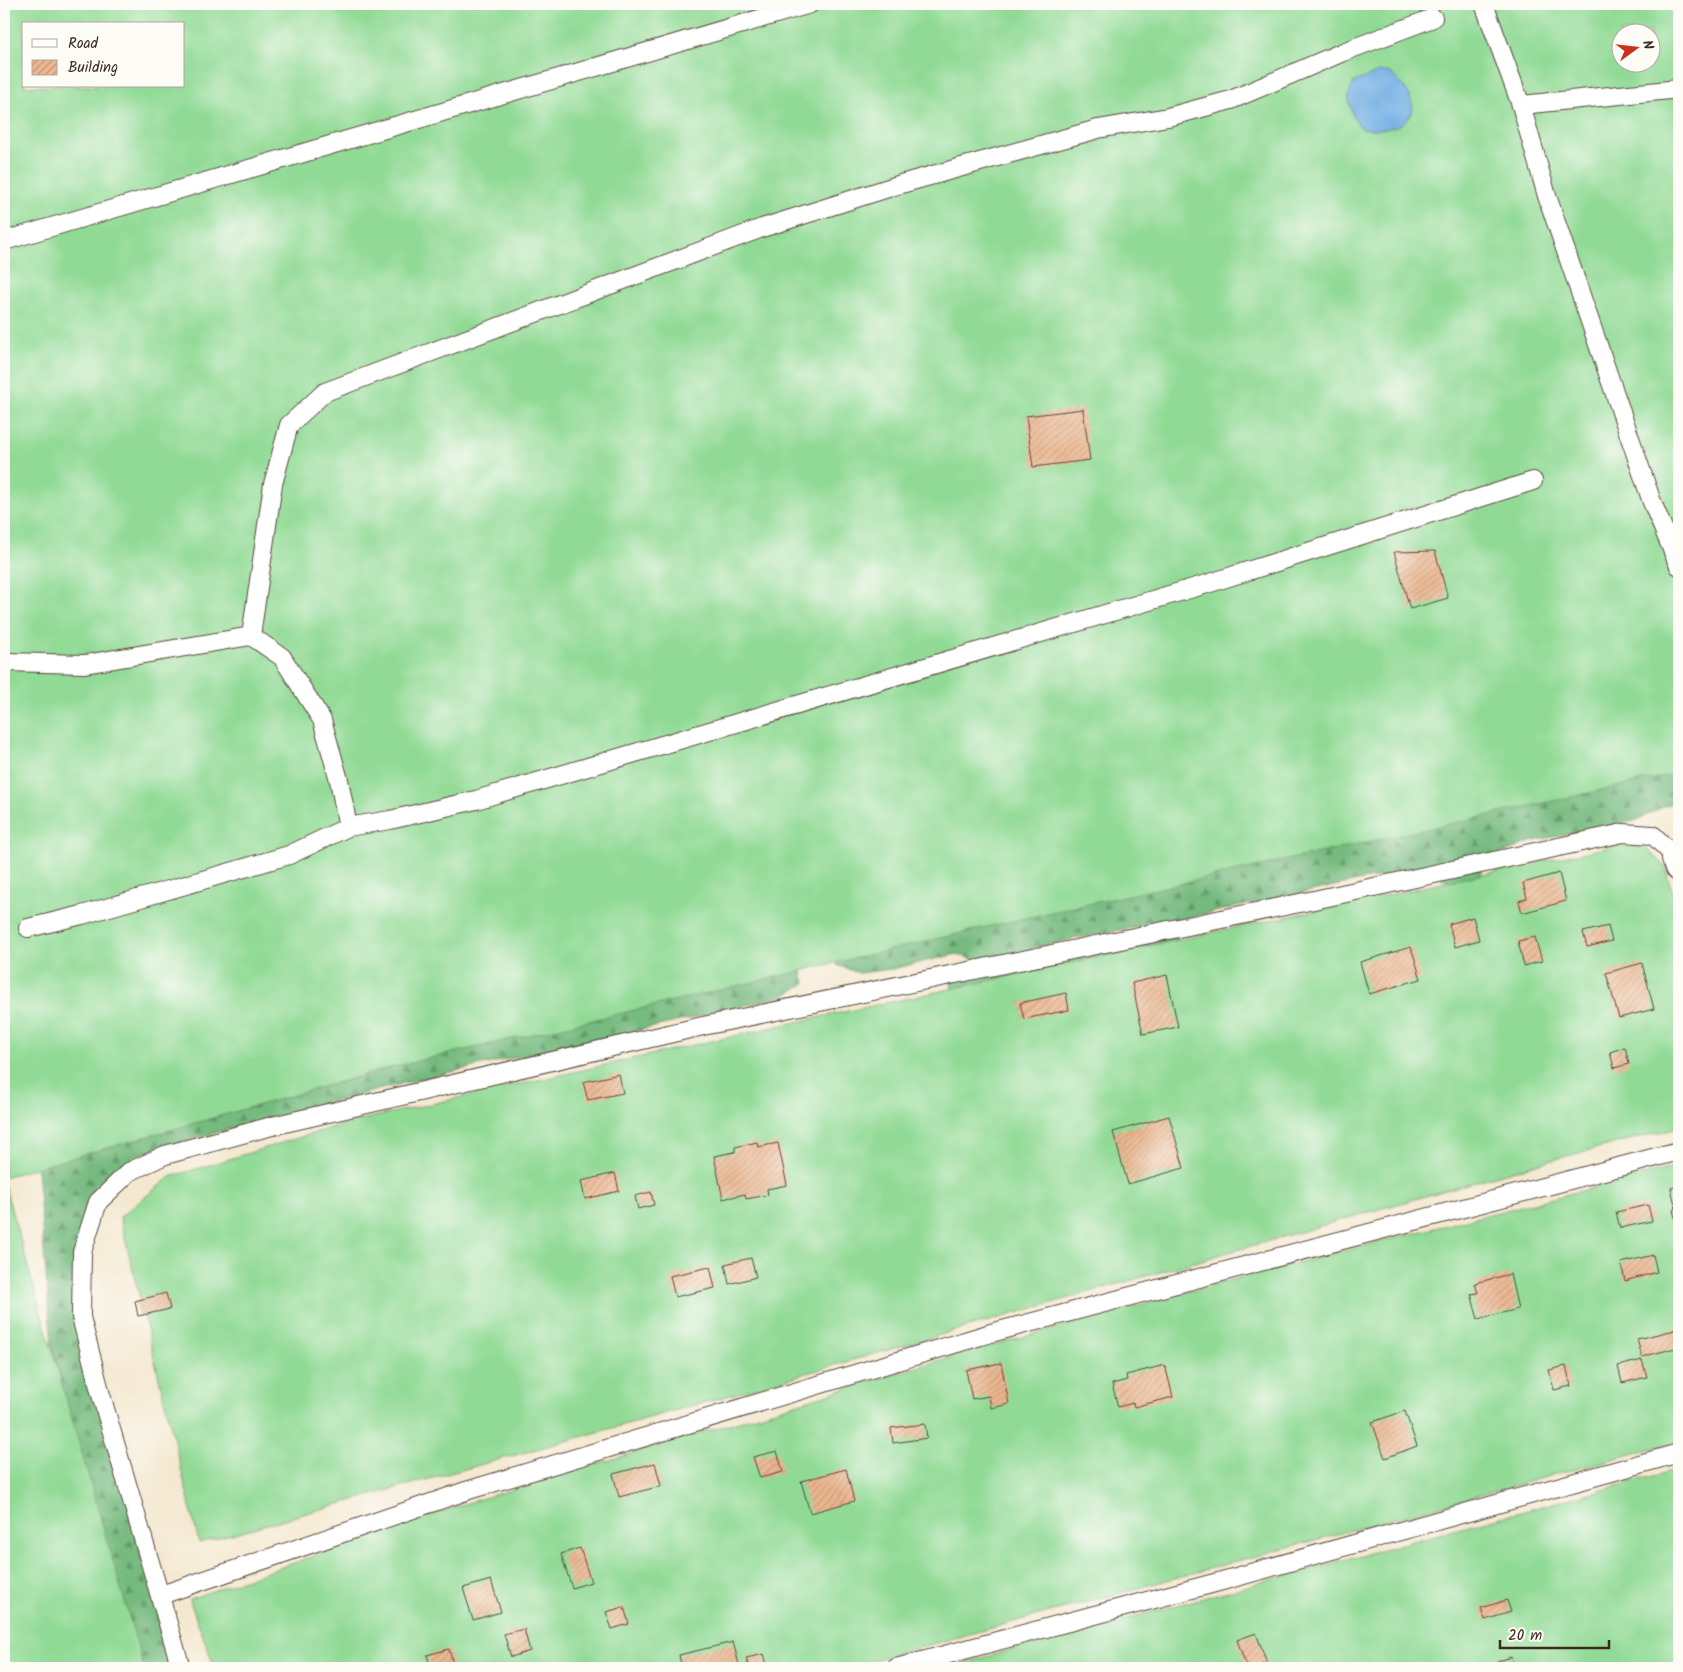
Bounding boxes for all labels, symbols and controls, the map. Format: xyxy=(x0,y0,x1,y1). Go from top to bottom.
legend xyxy=(22,22,185,88)
north arrow xyxy=(1610,22,1660,72)
text: Road xyxy=(68,32,99,56)
text: N xyxy=(1636,38,1659,52)
text: Building xyxy=(68,56,118,80)
scale bar xyxy=(1500,1617,1609,1649)
text: 20 m xyxy=(1508,1624,1542,1648)

